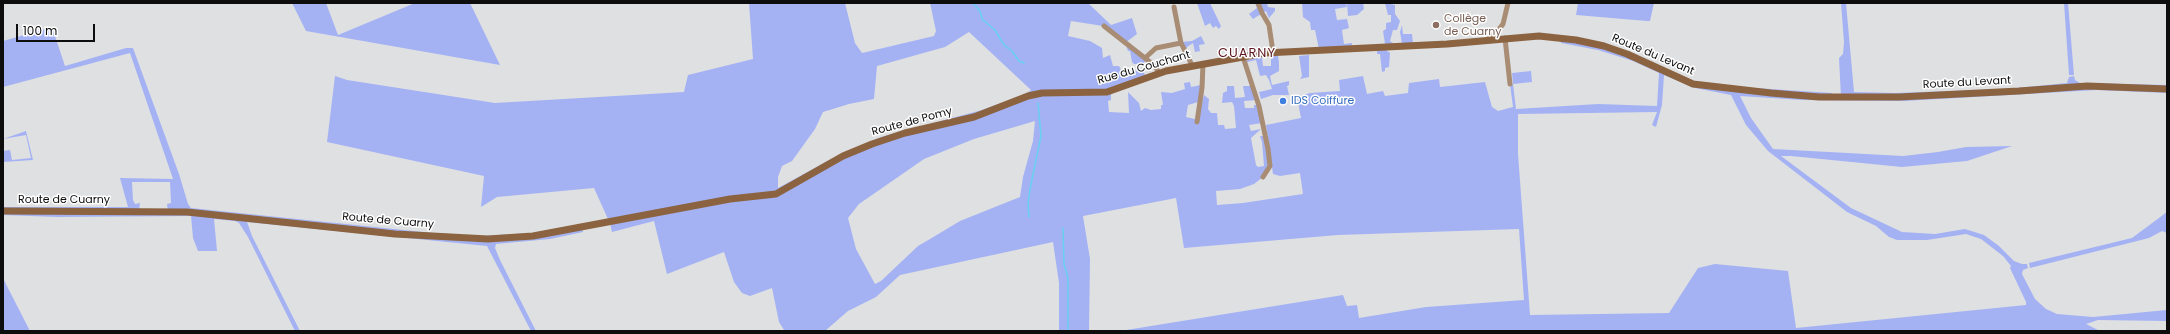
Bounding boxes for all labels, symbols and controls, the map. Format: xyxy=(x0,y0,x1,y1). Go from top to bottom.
place label: Collège de Cuarny xyxy=(1444,12,1501,38)
scale bar xyxy=(18,16,97,42)
marker: Collège de Cuarny xyxy=(1431,20,1441,30)
text: 100 m xyxy=(23,22,57,39)
street label: Route du Levant xyxy=(1610,32,1696,78)
district label: CUARNY xyxy=(1218,46,1276,62)
street label: Rue du Couchant xyxy=(1096,48,1192,88)
street label: Route du Levant xyxy=(1923,74,2011,92)
place label: IDS Coiffure xyxy=(1291,94,1354,108)
marker: IDS Coiffure xyxy=(1278,96,1288,106)
street label: Route de Pomy xyxy=(870,105,954,139)
street label: Route de Cuarny xyxy=(18,193,110,207)
street label: Route de Cuarny xyxy=(342,210,434,232)

